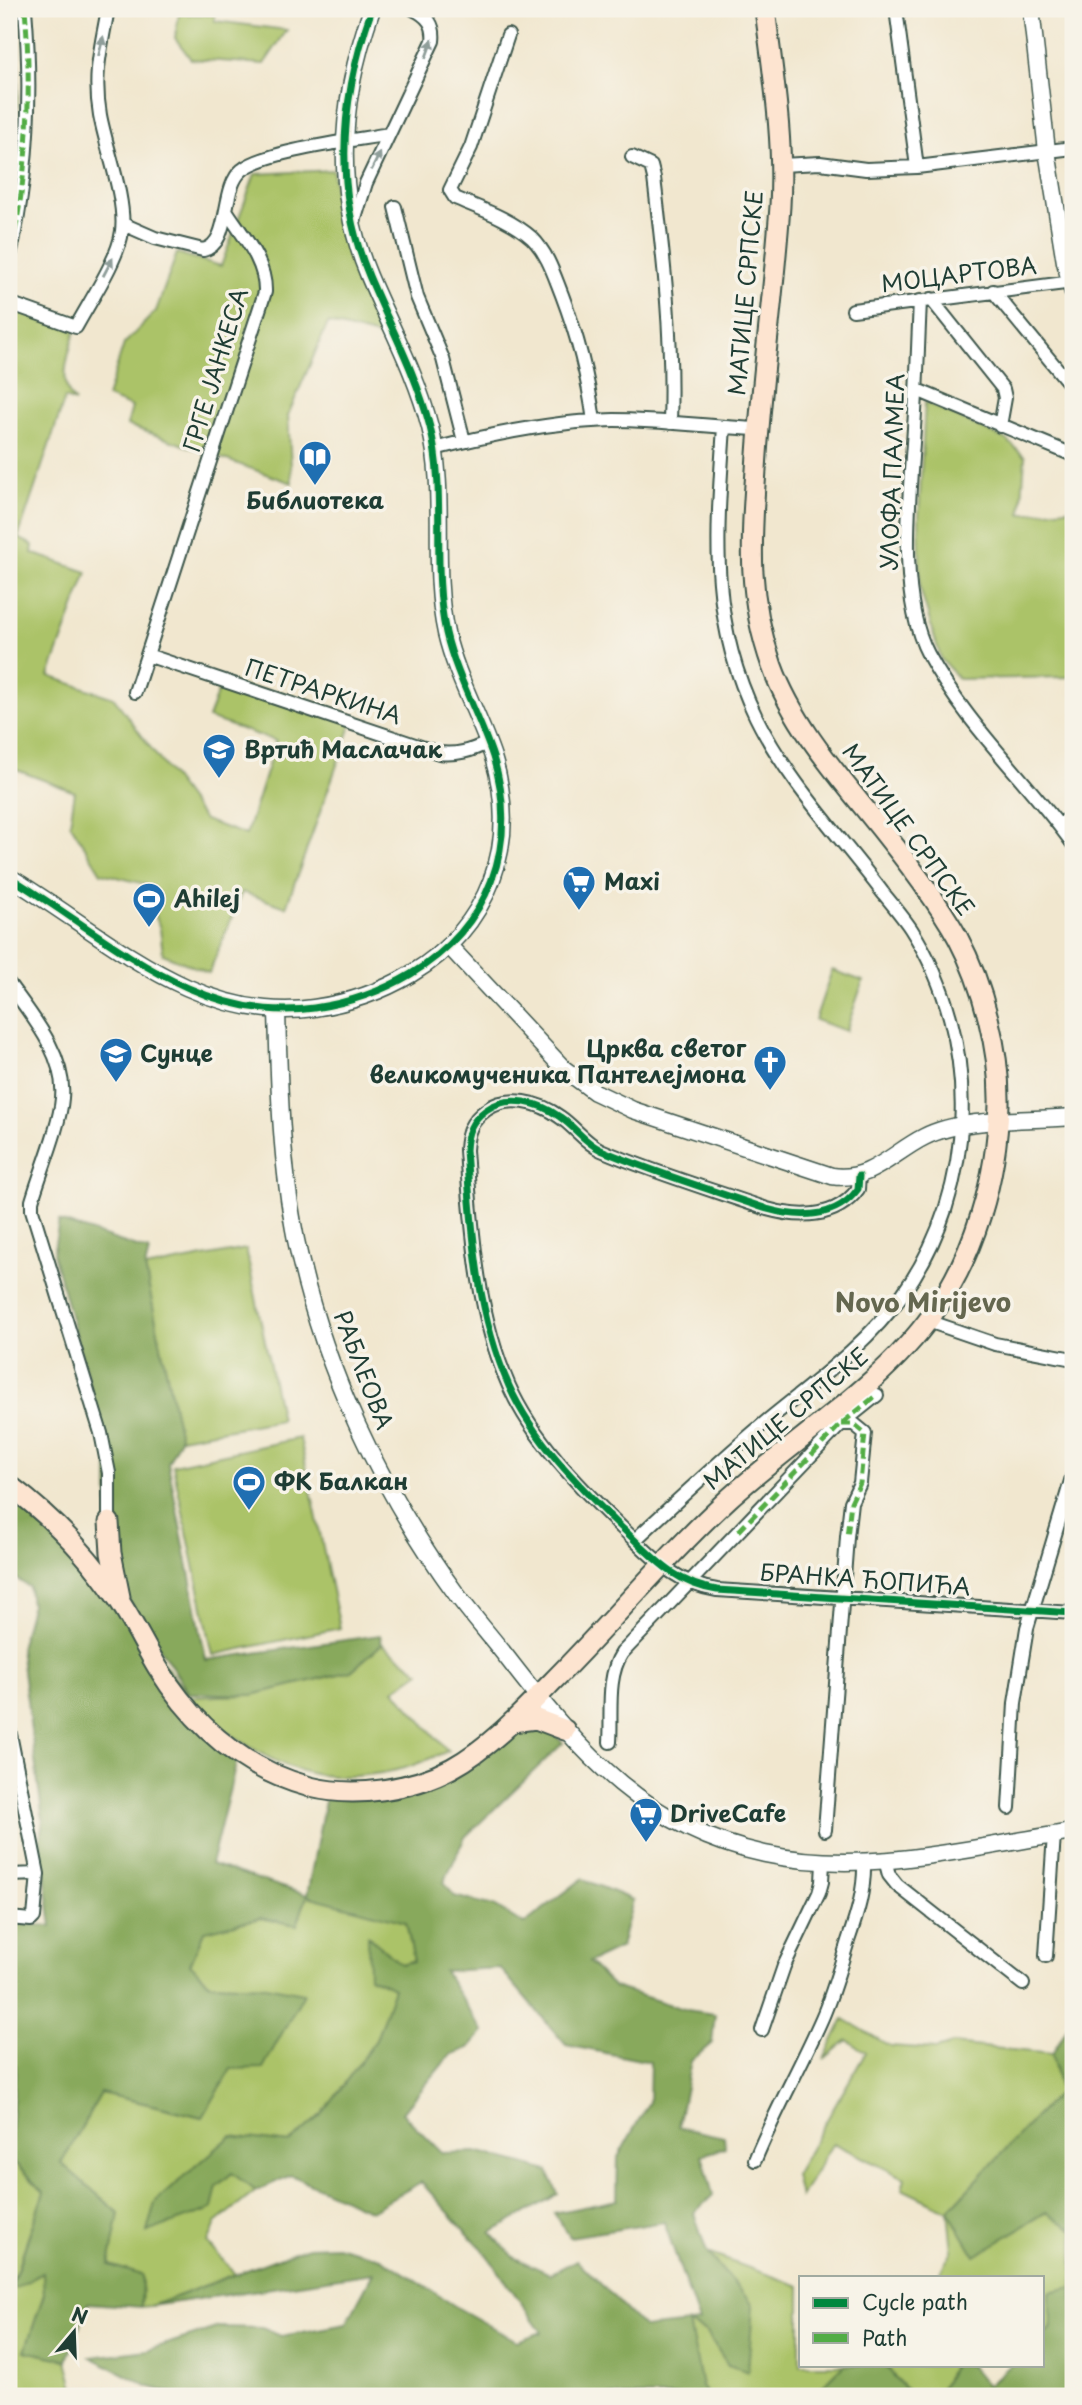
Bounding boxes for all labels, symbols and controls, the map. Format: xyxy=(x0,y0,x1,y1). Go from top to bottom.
one-way arrow xyxy=(95,35,106,57)
one-way arrow xyxy=(424,39,435,60)
one-way arrow xyxy=(369,151,381,171)
street label: МАТИЦЕ СРПСКЕ xyxy=(718,189,771,397)
street label: МОЦАРТОВА xyxy=(879,247,1039,300)
one-way arrow xyxy=(102,257,114,277)
street label: ГРГЕ ЈАНКЕСА xyxy=(173,283,256,456)
street label: УЛОФА ПАЛМЕА xyxy=(871,373,912,571)
library icon: Библиотека xyxy=(296,438,334,487)
place label: Библиотека xyxy=(246,482,384,517)
street label: ПЕТРАРКИНА xyxy=(241,649,406,732)
school or university icon: Вртић Маслачак xyxy=(200,731,238,780)
place label: Вртић Маслачак xyxy=(244,731,443,766)
street label: МАТИЦЕ СРПСКЕ xyxy=(835,735,984,923)
supermarket icon: Maxi xyxy=(560,863,598,912)
place label: Maxi xyxy=(604,863,660,898)
sports icon: Ahilej xyxy=(130,880,168,929)
place label: Ahilej xyxy=(173,880,240,915)
place label: Црква светог великомученика Пантелејмона xyxy=(370,1030,746,1091)
school or university icon: Сунце xyxy=(97,1035,135,1084)
place label: Сунце xyxy=(140,1035,214,1070)
church icon: Црква светог великомученика Пантелејмона xyxy=(751,1043,789,1092)
district label: Novo Mirijevo xyxy=(835,1282,1011,1321)
street label: РАБЛЕОВА xyxy=(326,1305,403,1434)
street label: МАТИЦЕ СРПСКЕ xyxy=(695,1338,875,1497)
sports icon: ФК Балкан xyxy=(230,1463,268,1512)
place label: ФК Балкан xyxy=(274,1463,408,1498)
street label: БРАНКА ЋОПИЋА xyxy=(758,1554,972,1603)
supermarket icon: DriveCafe xyxy=(627,1795,665,1844)
place label: DriveCafe xyxy=(670,1795,787,1830)
legend xyxy=(799,2276,1044,2366)
text: Cycle path xyxy=(862,2285,968,2317)
north arrow xyxy=(38,2296,108,2366)
text: N xyxy=(68,2299,92,2331)
text: Path xyxy=(862,2321,907,2353)

